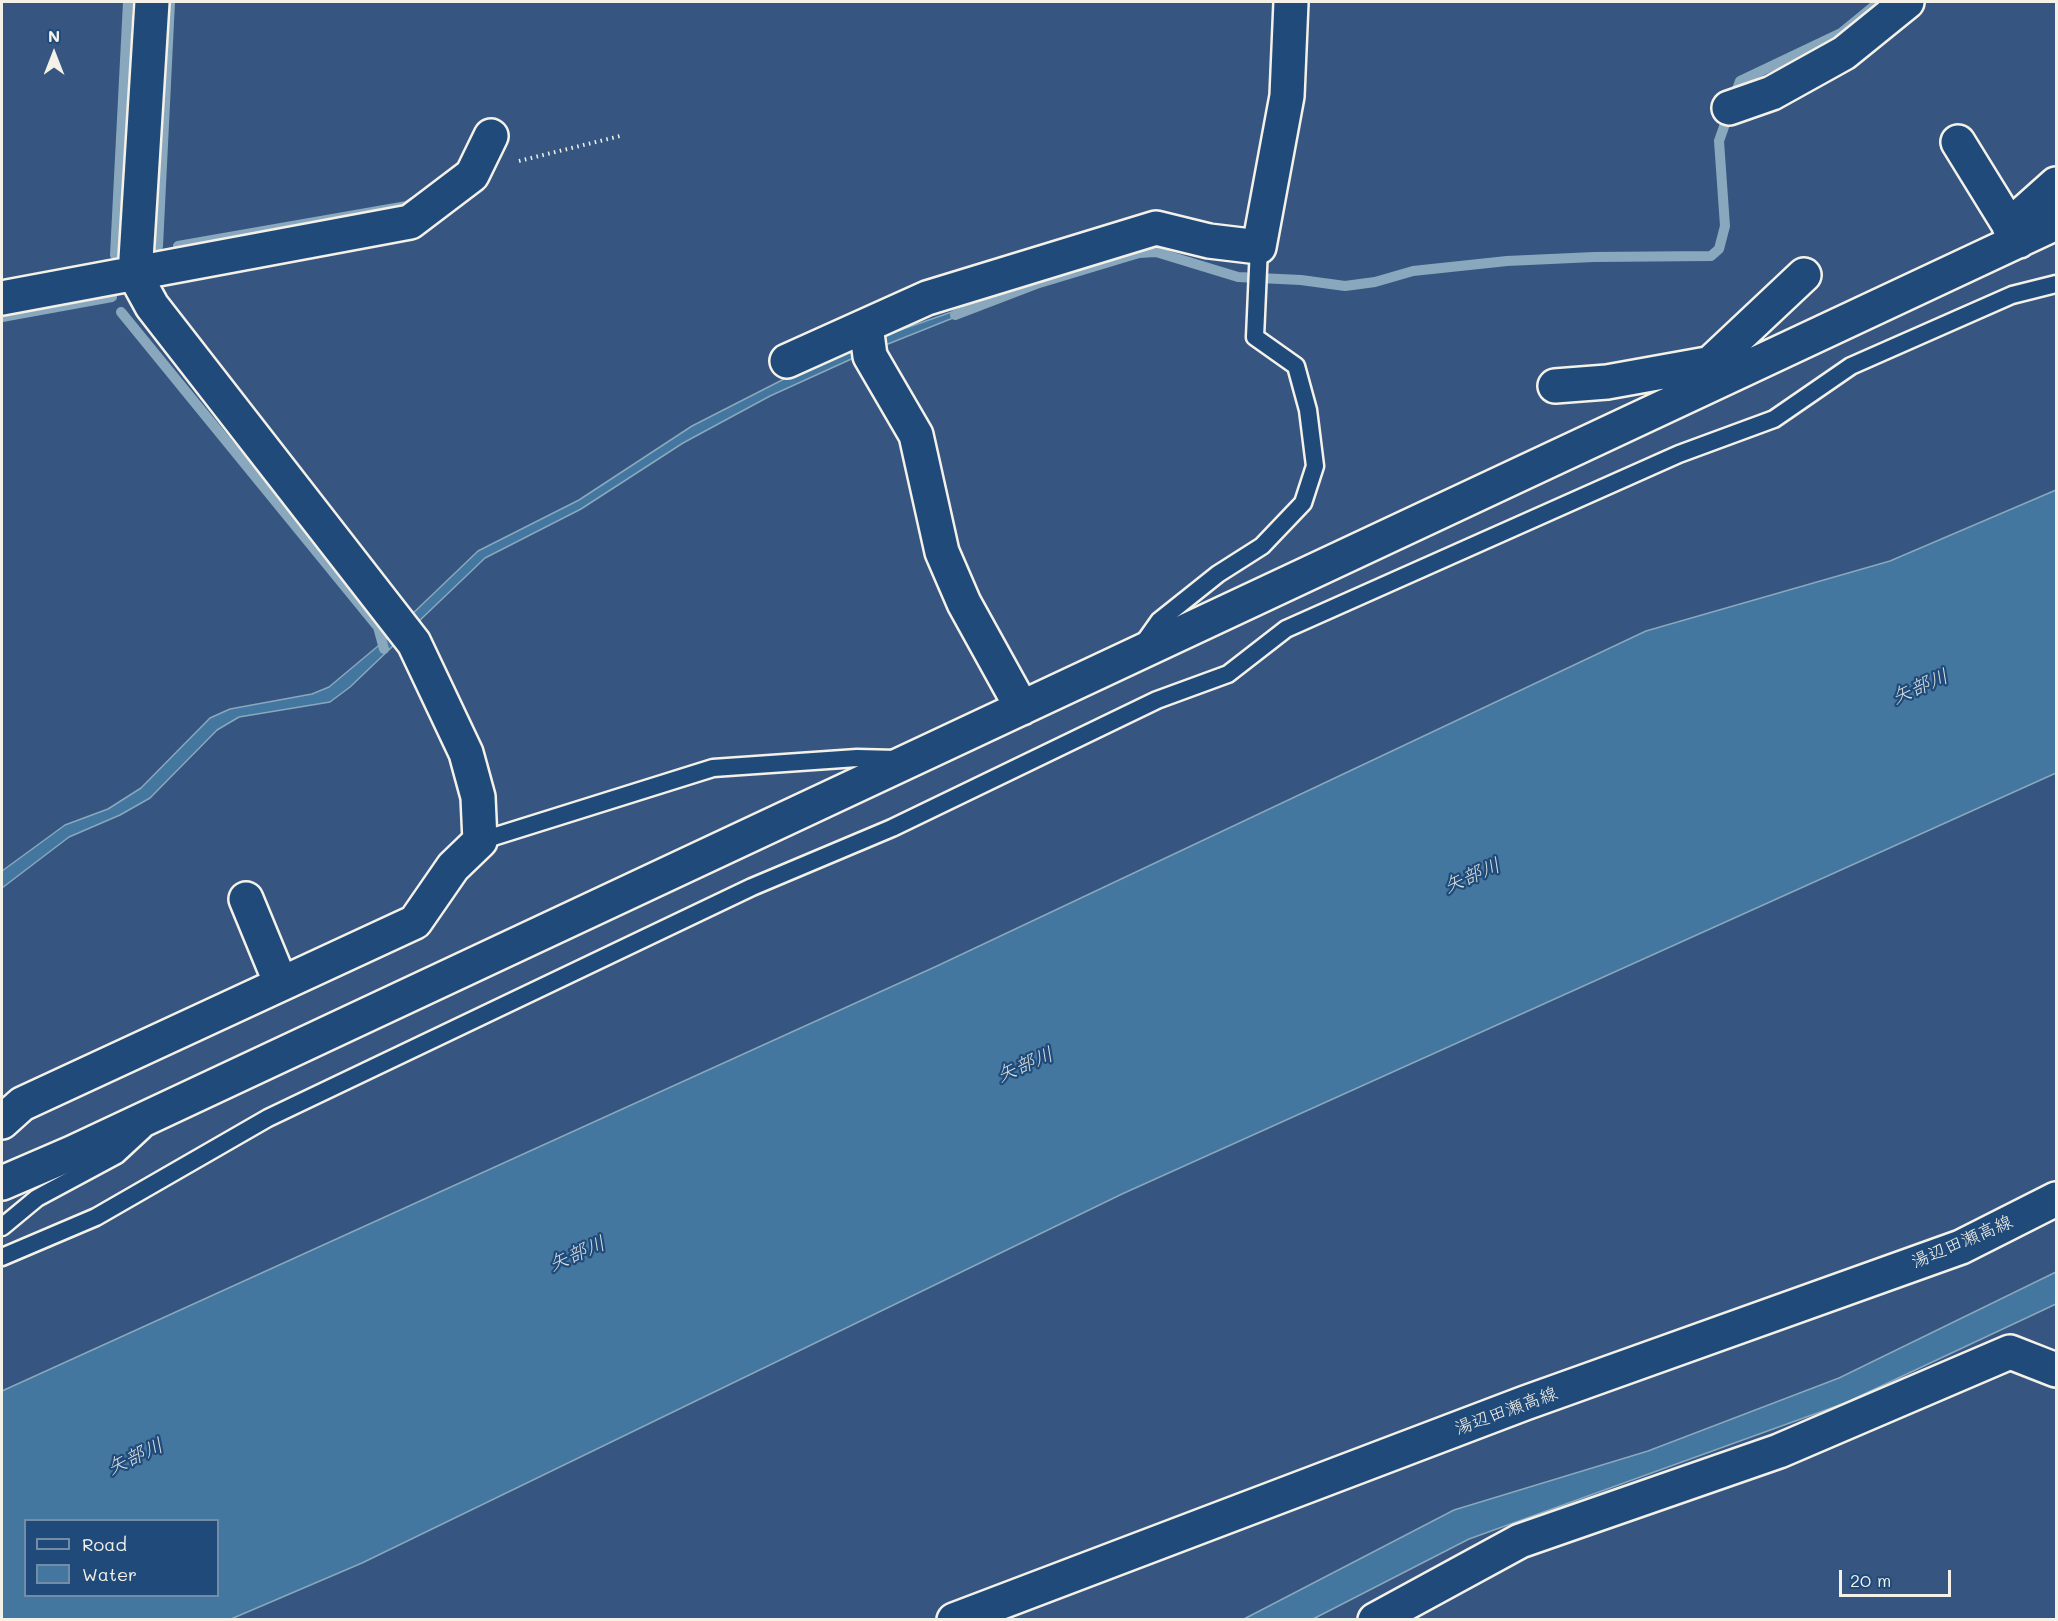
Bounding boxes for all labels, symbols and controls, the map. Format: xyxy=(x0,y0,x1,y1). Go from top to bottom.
north arrow xyxy=(24,24,84,84)
text: N xyxy=(48,25,60,46)
water label: 矢部川 xyxy=(1888,664,1952,710)
water label: 矢部川 xyxy=(1440,853,1504,899)
water label: 矢部川 xyxy=(993,1042,1057,1088)
street label: 湯辺田瀬高線 xyxy=(1908,1211,2016,1273)
water label: 矢部川 xyxy=(545,1231,609,1277)
street label: 湯辺田瀬高線 xyxy=(1452,1382,1560,1440)
water label: 矢部川 xyxy=(103,1433,167,1481)
legend xyxy=(24,1519,219,1597)
text: Road xyxy=(82,1532,127,1556)
scale bar xyxy=(1842,1558,1954,1596)
text: Water xyxy=(82,1562,137,1586)
text: 20 m xyxy=(1850,1568,1891,1592)

